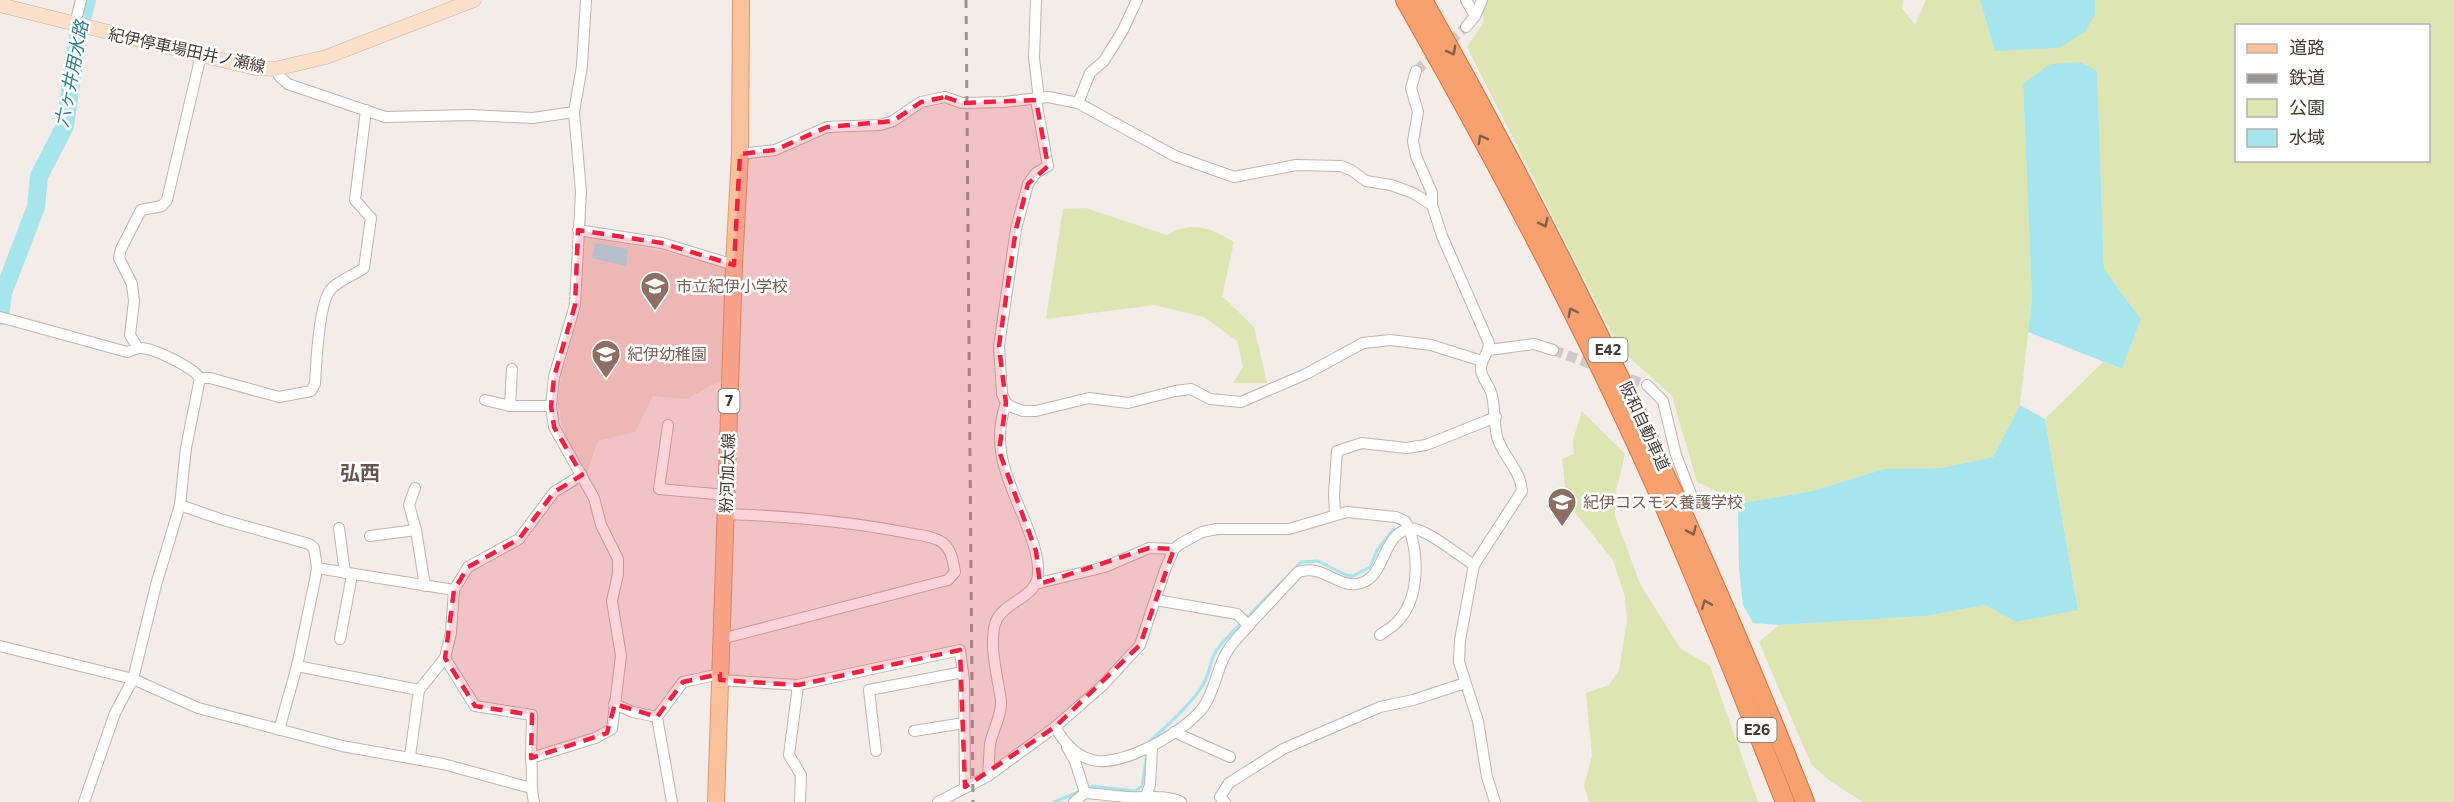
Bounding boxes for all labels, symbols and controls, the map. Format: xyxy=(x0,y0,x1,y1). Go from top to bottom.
water label: 六ヶ井用水路 xyxy=(50,17,93,129)
street label: 紀伊停車場田井ノ瀬線 xyxy=(107,24,267,75)
legend xyxy=(2235,24,2430,162)
text: 道路 xyxy=(2289,36,2325,58)
one-way arrow xyxy=(1445,45,1456,55)
text: 鉄道 xyxy=(2289,66,2325,88)
text: 公園 xyxy=(2289,96,2325,118)
text: 水域 xyxy=(2289,126,2325,148)
one-way arrow xyxy=(1478,135,1489,145)
one-way arrow xyxy=(1537,217,1548,227)
school or university icon: 市立紀伊小学校 xyxy=(639,270,671,312)
place label: 市立紀伊小学校 xyxy=(676,276,788,295)
one-way arrow xyxy=(1568,307,1580,318)
school or university icon: 紀伊幼稚園 xyxy=(590,338,622,380)
road number: E42 xyxy=(1588,338,1628,362)
place label: 紀伊幼稚園 xyxy=(627,344,707,363)
street label: 阪和自動車道 xyxy=(1617,378,1674,473)
road number: 7 xyxy=(718,389,740,413)
street label: 粉河加太線 xyxy=(716,433,737,513)
district label: 弘西 xyxy=(340,460,380,484)
school or university icon: 紀伊コスモス養護学校 xyxy=(1546,486,1578,528)
place label: 紀伊コスモス養護学校 xyxy=(1583,492,1743,511)
one-way arrow xyxy=(1685,525,1697,536)
one-way arrow xyxy=(1701,599,1713,610)
road number: E26 xyxy=(1738,718,1776,742)

